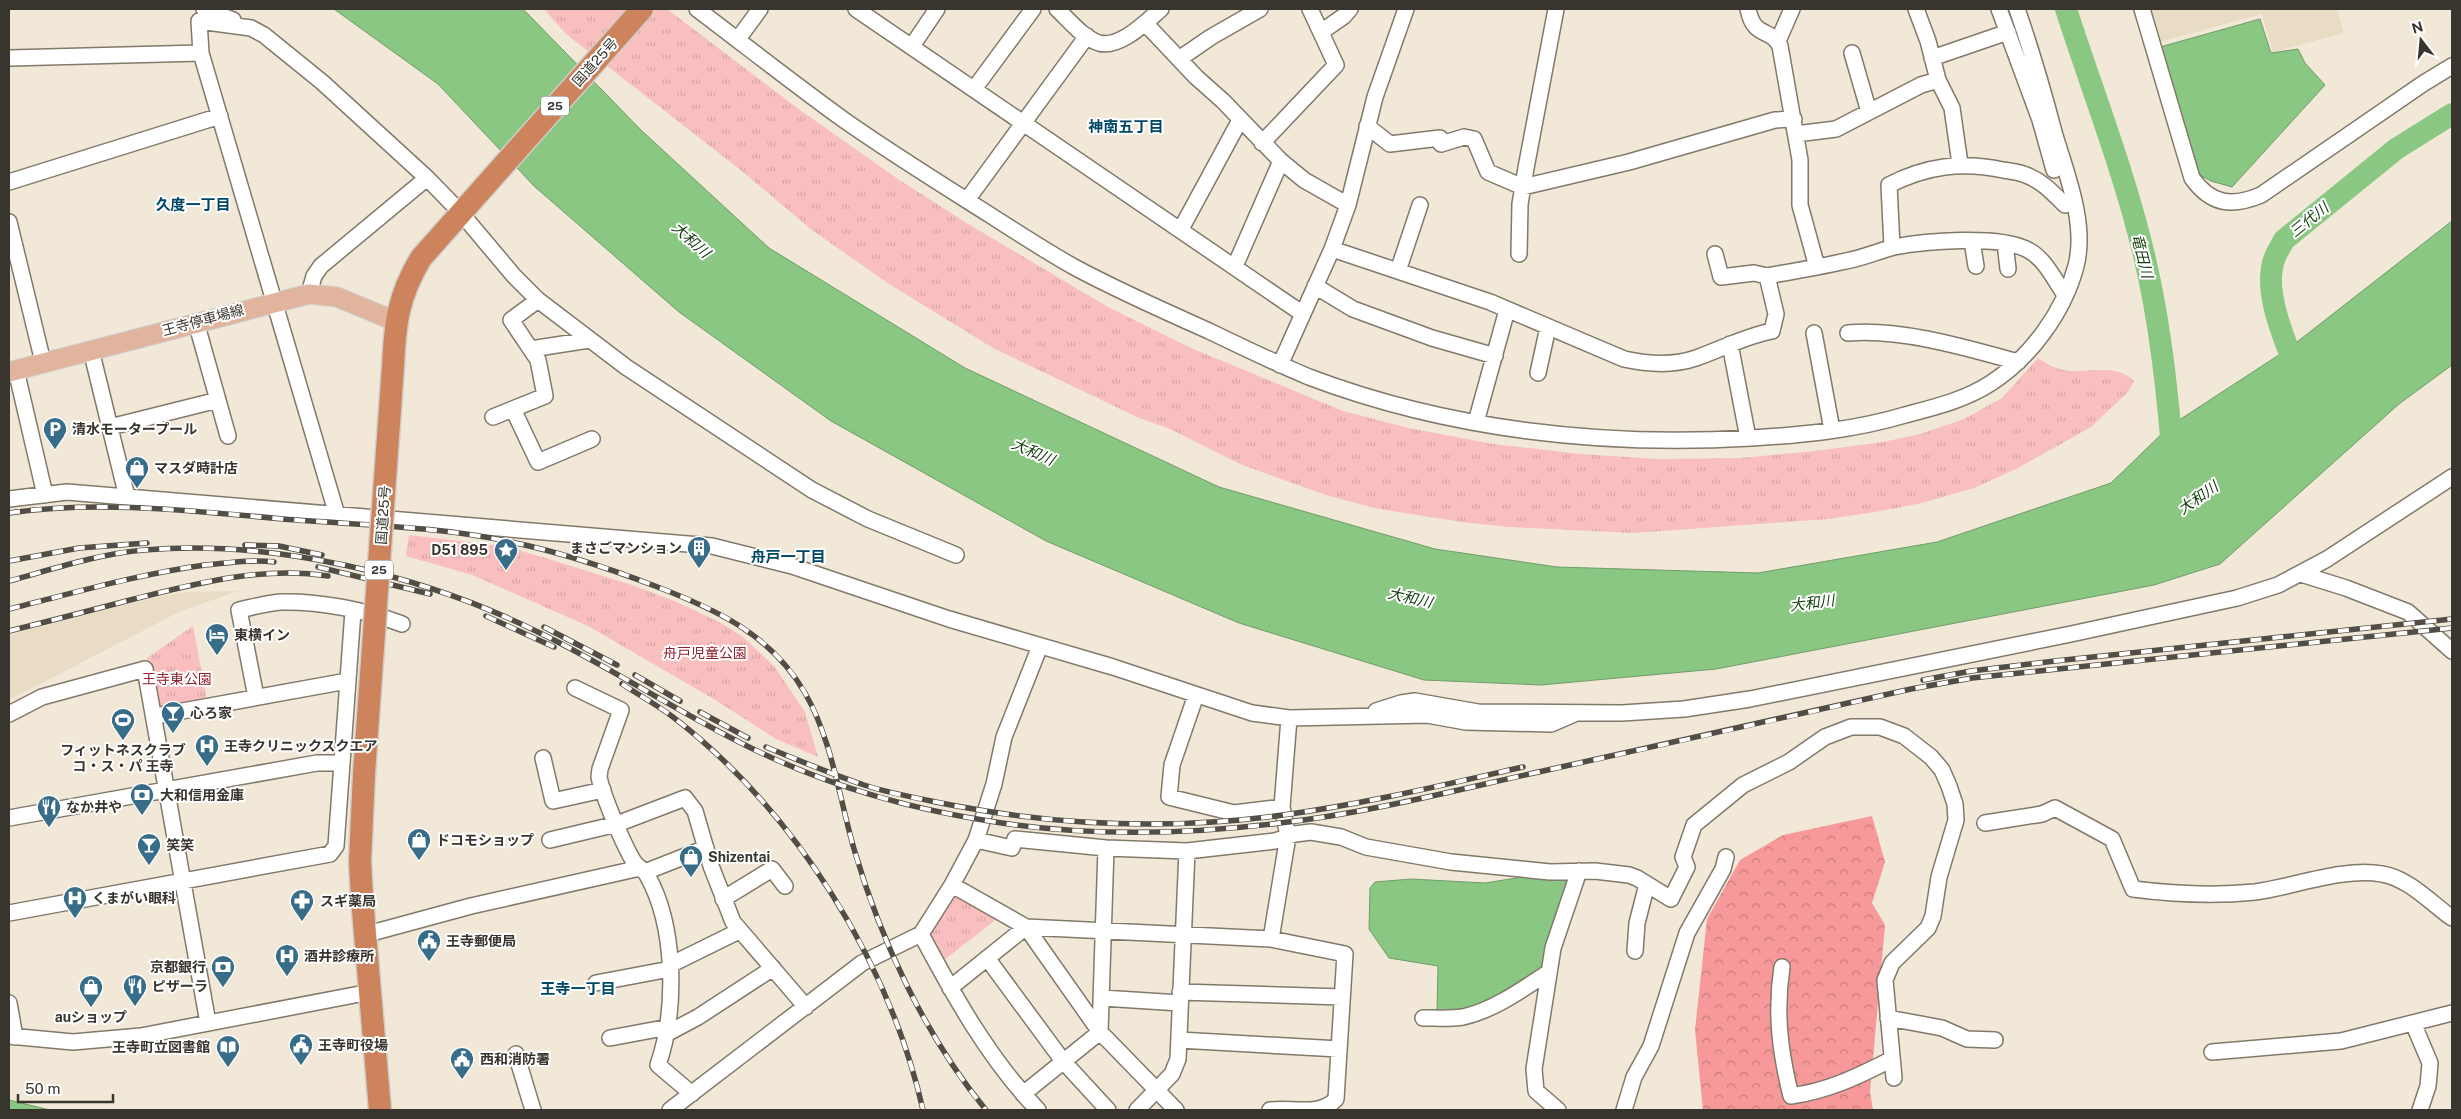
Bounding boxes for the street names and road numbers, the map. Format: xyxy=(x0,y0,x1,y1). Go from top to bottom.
street label: 国道25号 xyxy=(569,35,621,89)
road number: 25 xyxy=(541,96,569,115)
street label: 王寺停車場線 xyxy=(160,301,246,339)
street label: 国道25号 xyxy=(373,485,393,545)
road number: 25 xyxy=(365,560,393,580)

